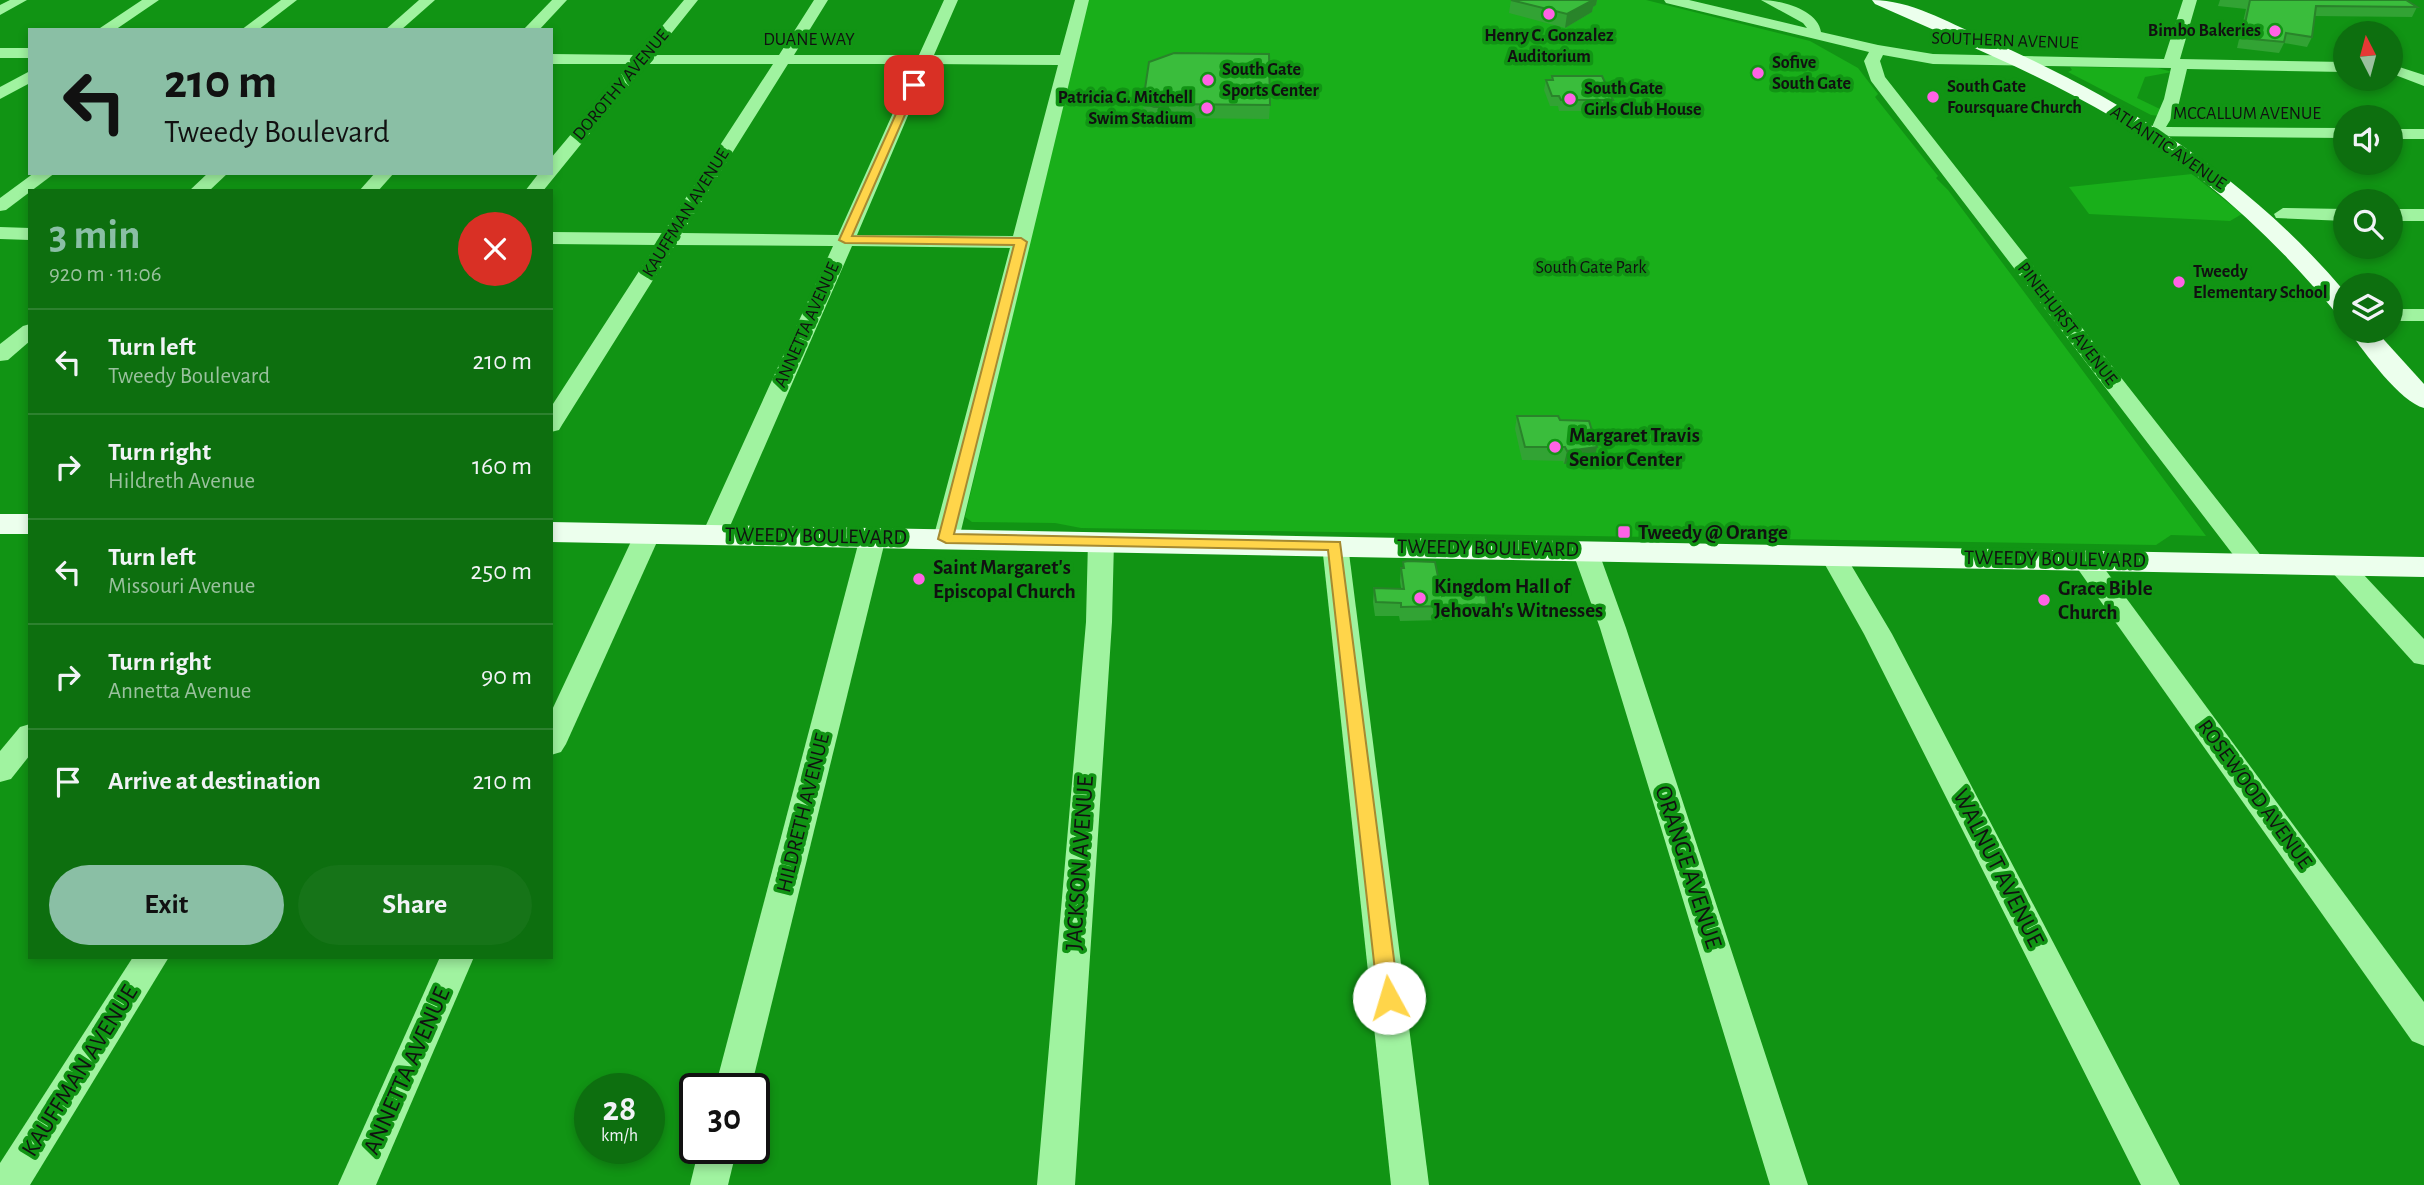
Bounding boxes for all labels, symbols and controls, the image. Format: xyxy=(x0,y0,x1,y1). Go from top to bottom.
marker: Henry C. Gonzalez Auditorium xyxy=(1541,6,1557,22)
north arrow xyxy=(2333,21,2403,91)
map controls xyxy=(2333,21,2403,343)
place label: Bimbo Bakeries xyxy=(2148,22,2261,40)
marker: Bimbo Bakeries xyxy=(2267,23,2283,39)
street label: DOROTHY AVENUE xyxy=(570,26,673,144)
place label: Henry C. Gonzalez Auditorium xyxy=(1484,27,1614,66)
street label: SOUTHERN AVENUE xyxy=(1931,29,2079,53)
street label: DUANE WAY xyxy=(763,31,855,49)
place label: Sofive South Gate xyxy=(1772,54,1851,93)
pin xyxy=(884,55,944,115)
icon: left xyxy=(49,56,140,147)
text: 210 m xyxy=(164,58,277,107)
place label: South Gate Sports Center xyxy=(1222,61,1320,100)
marker: Sofive South Gate xyxy=(1750,65,1766,81)
icon: arrive xyxy=(895,66,933,104)
marker: South Gate Sports Center xyxy=(1200,72,1216,88)
place label: South Gate Foursquare Church xyxy=(1947,78,2082,117)
place label: South Gate Girls Club House xyxy=(1584,80,1701,119)
place label: Patricia G. Mitchell Swim Stadium xyxy=(1058,89,1193,128)
marker: South Gate Foursquare Church xyxy=(1925,89,1941,105)
marker: South Gate Girls Club House xyxy=(1562,91,1578,107)
marker: Patricia G. Mitchell Swim Stadium xyxy=(1199,100,1215,116)
street label: ATLANTIC AVENUE xyxy=(2107,103,2229,193)
street label: MCCALLUM AVENUE xyxy=(2173,105,2321,123)
button: sound xyxy=(2333,105,2403,175)
text: Tweedy Boulevard xyxy=(164,116,390,148)
street label: KAUFFMAN AVENUE xyxy=(639,145,733,280)
button: search xyxy=(2333,189,2403,259)
button: close xyxy=(458,212,532,286)
text: 3 min xyxy=(49,214,141,256)
street label: ANNETTA AVENUE xyxy=(771,259,843,390)
park label: South Gate Park xyxy=(1536,259,1647,277)
street label: PINEHURST AVENUE xyxy=(2014,259,2120,389)
text: 920 m · 11:06 xyxy=(49,263,162,286)
place label: Tweedy Elementary School xyxy=(2193,263,2328,302)
button: layers xyxy=(2333,273,2403,343)
marker: Tweedy Elementary School xyxy=(2171,274,2187,290)
text: Turn left xyxy=(108,334,196,360)
icon: left xyxy=(49,343,87,381)
text: 210 m xyxy=(472,348,532,374)
text: Tweedy Boulevard xyxy=(108,365,270,388)
place label: Margaret Travis Senior Center xyxy=(1569,425,1700,470)
text: Turn right xyxy=(108,439,211,465)
marker: Margaret Travis Senior Center xyxy=(1547,439,1563,455)
icon: right xyxy=(49,448,87,486)
text: 160 m xyxy=(472,453,532,479)
text: Hildreth Avenue xyxy=(108,470,255,493)
place label: Tweedy @ Orange xyxy=(1638,522,1788,543)
street label: TWEEDY BOULEVARD xyxy=(725,524,907,548)
marker: Tweedy @ Orange xyxy=(1616,524,1632,540)
street label: TWEEDY BOULEVARD xyxy=(1397,536,1579,560)
text: Turn left xyxy=(108,544,196,570)
street label: TWEEDY BOULEVARD xyxy=(1964,547,2146,571)
icon: left xyxy=(49,553,87,591)
place label: Saint Margaret's Episcopal Church xyxy=(933,557,1076,602)
text: 250 m xyxy=(470,558,532,584)
marker: Saint Margaret's Episcopal Church xyxy=(911,571,927,587)
text: Missouri Avenue xyxy=(108,575,255,598)
place label: Kingdom Hall of Jehovah's Witnesses xyxy=(1434,576,1603,621)
place label: Grace Bible Church xyxy=(2058,578,2153,623)
marker: Kingdom Hall of Jehovah's Witnesses xyxy=(1412,590,1428,606)
marker: Grace Bible Church xyxy=(2036,592,2052,608)
text: Turn right xyxy=(108,649,211,675)
icon: right xyxy=(49,658,87,696)
text: 90 m xyxy=(481,663,532,689)
text: Annetta Avenue xyxy=(108,680,251,703)
street label: ROSEWOOD AVENUE xyxy=(2194,716,2316,872)
street label: HILDRETH AVENUE xyxy=(773,731,833,895)
icon: arrive xyxy=(49,763,87,801)
text: Arrive at destination xyxy=(108,768,321,794)
text: 210 m xyxy=(472,768,532,794)
street label: JACKSON AVENUE xyxy=(1062,774,1098,951)
street label: ORANGE AVENUE xyxy=(1650,783,1726,952)
street label: WALNUT AVENUE xyxy=(1948,785,2048,951)
button: Exit xyxy=(49,865,284,945)
button: Share xyxy=(298,865,532,945)
position arrow xyxy=(1352,961,1426,1035)
street label: KAUFFMAN AVENUE xyxy=(18,981,143,1161)
street label: ANNETTA AVENUE xyxy=(359,984,455,1158)
speed limit sign: 30 xyxy=(679,1073,770,1164)
text: 28 xyxy=(603,1092,636,1127)
text: km/h xyxy=(601,1127,638,1145)

